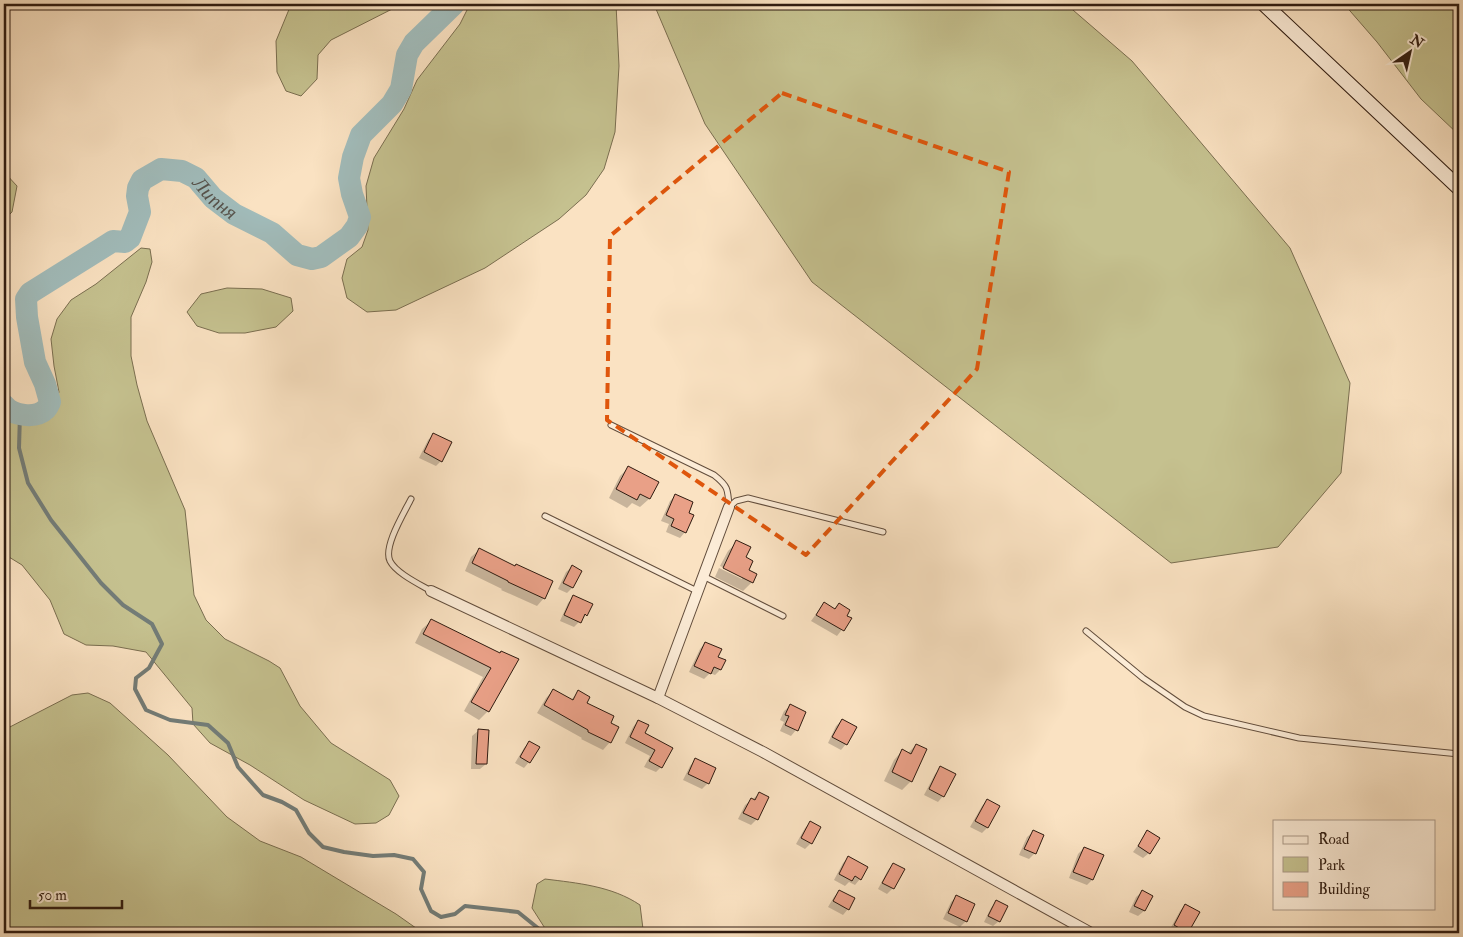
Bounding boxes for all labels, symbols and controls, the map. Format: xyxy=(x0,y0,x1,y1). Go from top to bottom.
north arrow xyxy=(1386,28,1436,78)
text: N xyxy=(1406,31,1427,52)
water label: Липня xyxy=(187,170,243,225)
legend xyxy=(1273,820,1436,910)
text: Road xyxy=(1318,830,1350,849)
text: Park xyxy=(1318,856,1345,875)
scale bar xyxy=(30,877,122,909)
text: Building xyxy=(1318,880,1370,899)
text: 50 m xyxy=(38,886,67,905)

